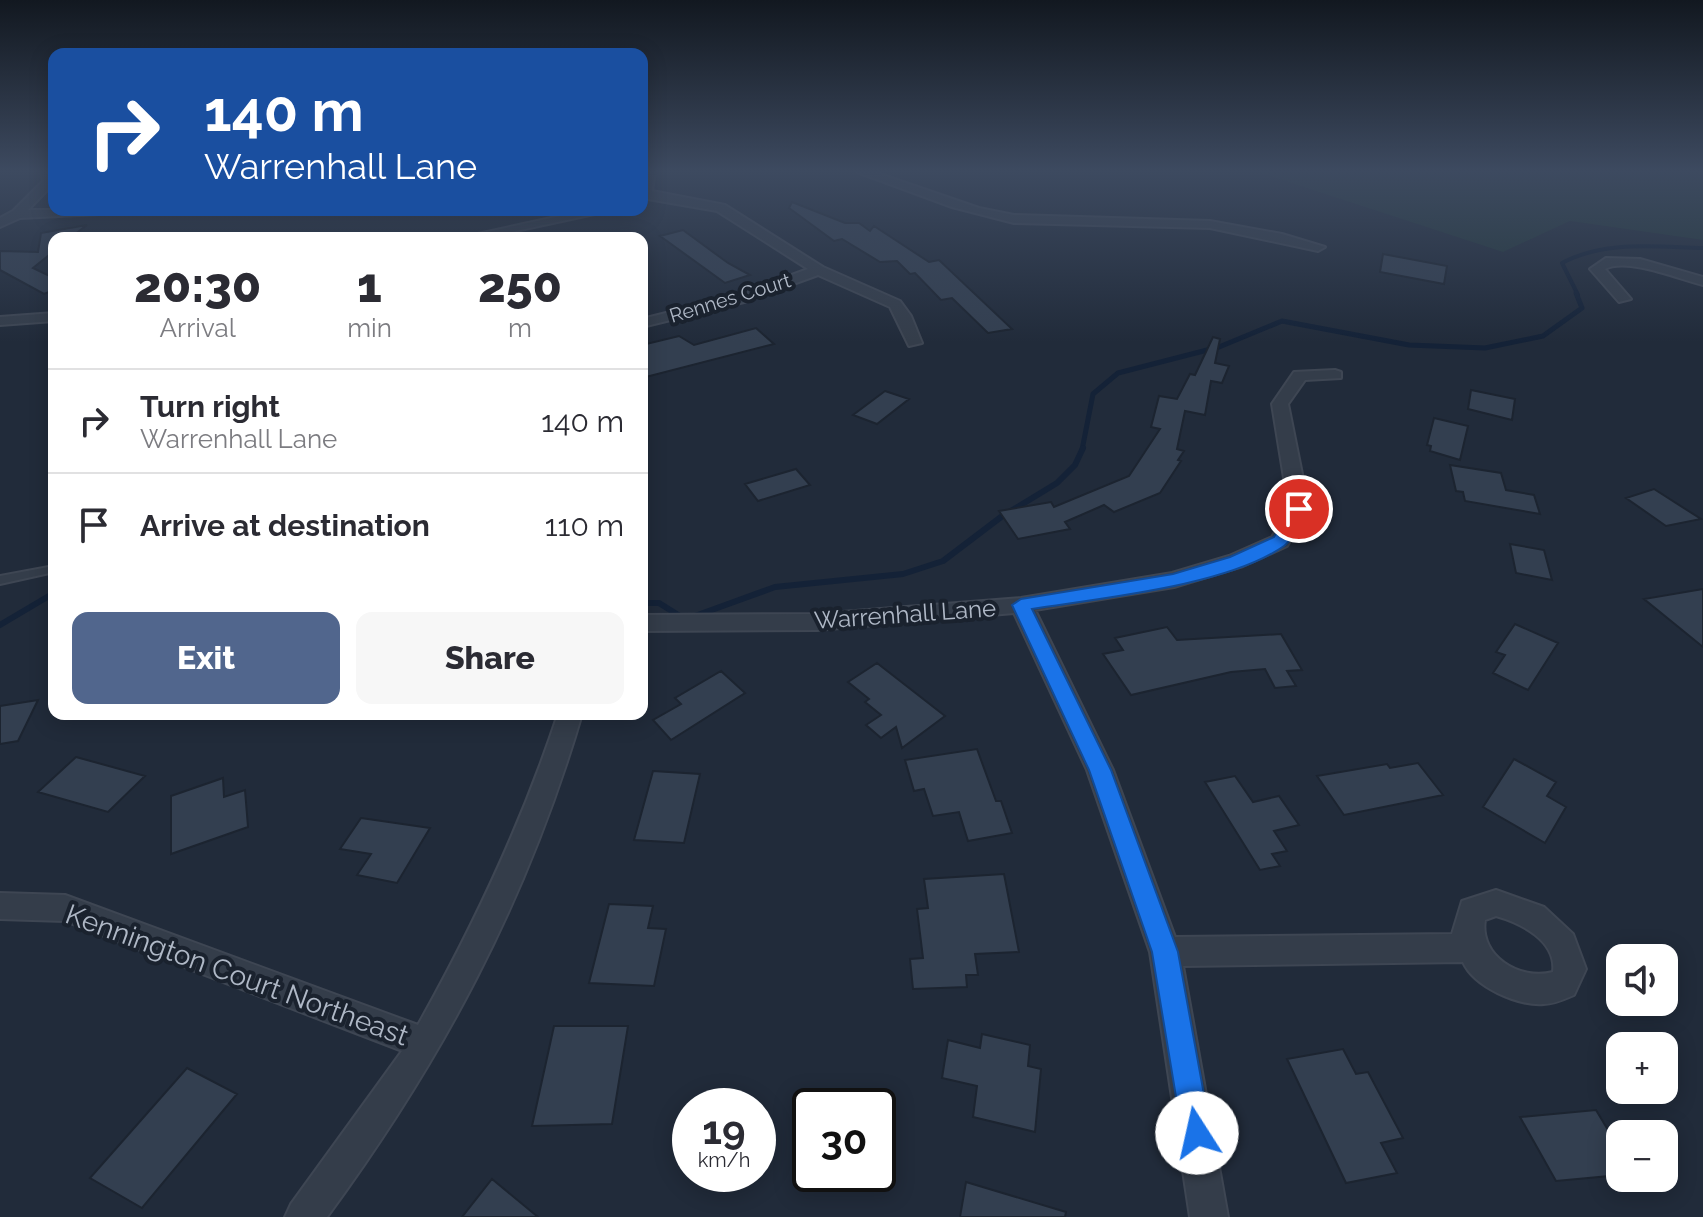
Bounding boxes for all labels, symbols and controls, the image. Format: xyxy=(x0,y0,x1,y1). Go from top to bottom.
text: 140 m xyxy=(204,78,364,144)
icon: right xyxy=(72,80,176,184)
text: Warrenhall Lane xyxy=(204,145,477,187)
text: 20:30 xyxy=(134,257,261,313)
text: 1 xyxy=(357,257,382,313)
text: 250 xyxy=(478,257,562,313)
street label: Rennes Court xyxy=(666,268,794,328)
text: Arrival xyxy=(159,313,236,343)
text: min xyxy=(347,313,392,343)
text: m xyxy=(508,313,532,343)
text: Turn right xyxy=(140,389,280,424)
icon: right xyxy=(72,399,116,443)
text: 140 m xyxy=(541,404,624,439)
text: Warrenhall Lane xyxy=(140,424,337,454)
pin xyxy=(1265,475,1333,543)
icon: arrive xyxy=(1277,487,1321,531)
icon: arrive xyxy=(72,503,116,547)
text: Arrive at destination xyxy=(140,508,430,543)
text: 110 m xyxy=(545,508,624,543)
street label: Warrenhall Lane xyxy=(813,593,997,635)
button: Exit xyxy=(72,612,340,704)
button: Share xyxy=(356,612,624,704)
street label: Kennington Court Northeast xyxy=(61,898,413,1053)
map controls xyxy=(1606,944,1678,1192)
button: sound xyxy=(1606,944,1678,1016)
button: + xyxy=(1606,1032,1678,1104)
speed limit sign: 30 xyxy=(792,1088,896,1192)
position arrow xyxy=(1155,1091,1239,1175)
text: 19 xyxy=(702,1106,746,1153)
button: − xyxy=(1606,1120,1678,1192)
text: km/h xyxy=(698,1148,750,1172)

